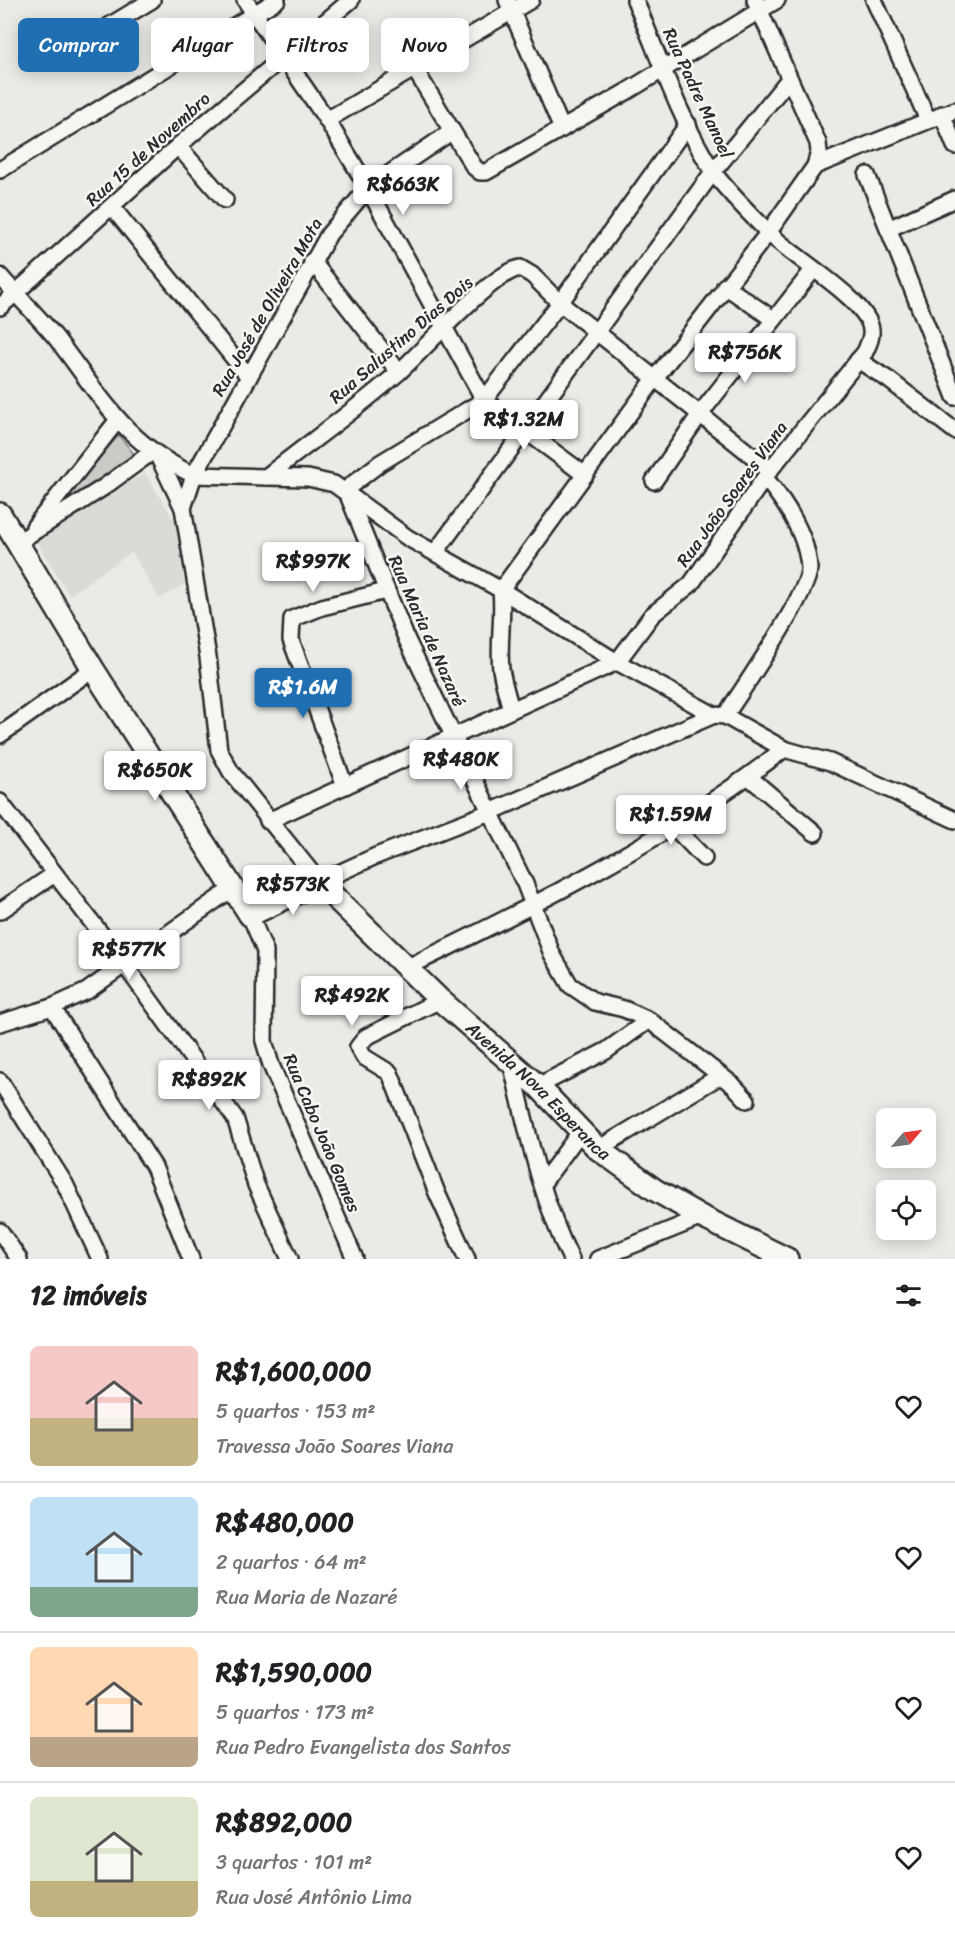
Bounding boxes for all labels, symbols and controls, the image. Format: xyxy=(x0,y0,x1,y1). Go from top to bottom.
chip: Comprar xyxy=(18,18,139,72)
chip: Alugar xyxy=(151,18,254,72)
chip: Filtros xyxy=(266,18,369,72)
chip: Novo xyxy=(381,18,469,72)
street label: Rua Padre Manoel xyxy=(654,22,743,165)
street label: Rua 15 de Novembro xyxy=(78,84,218,214)
pin: R$663K xyxy=(354,165,452,216)
text: R$663K xyxy=(367,167,439,202)
street label: Rua José de Oliveira Mota xyxy=(203,212,331,402)
street label: Rua Salustino Dias Dois xyxy=(321,268,481,412)
pin: R$756K xyxy=(696,333,794,384)
text: R$756K xyxy=(709,335,781,370)
pin: R$1.32M xyxy=(469,400,579,451)
text: R$1.32M xyxy=(484,402,564,437)
street label: Rua João Soares Viana xyxy=(668,414,796,574)
pin: R$997K xyxy=(264,542,362,593)
text: R$997K xyxy=(276,544,350,579)
street label: Rua Maria de Nazaré xyxy=(379,550,475,712)
pin: R$1.6M xyxy=(254,668,352,719)
text: R$1.6M xyxy=(269,670,337,705)
pin: R$480K xyxy=(412,740,510,791)
text: R$480K xyxy=(424,742,498,777)
pin: R$650K xyxy=(106,751,204,802)
text: R$650K xyxy=(118,753,192,788)
pin: R$1.59M xyxy=(616,795,726,846)
text: R$1.59M xyxy=(630,797,712,832)
pin: R$573K xyxy=(244,865,342,916)
text: R$573K xyxy=(257,867,329,902)
pin: R$577K xyxy=(80,930,178,981)
text: R$577K xyxy=(93,932,165,967)
pin: R$492K xyxy=(303,976,401,1027)
text: R$492K xyxy=(315,978,389,1013)
street label: Avenida Nova Esperanca xyxy=(457,1012,618,1170)
street label: Rua Cabo João Gomes xyxy=(274,1048,370,1218)
pin: R$892K xyxy=(160,1060,258,1111)
text: R$892K xyxy=(172,1062,246,1097)
north arrow xyxy=(876,1108,936,1168)
map controls xyxy=(876,1108,936,1240)
button: locate xyxy=(876,1180,936,1240)
text: 12 imóveis xyxy=(30,1272,147,1318)
icon: filters xyxy=(892,1279,925,1312)
text: R$1,600,000 xyxy=(216,1348,371,1394)
icon: home xyxy=(78,1370,150,1442)
icon: heart xyxy=(892,1390,925,1423)
text: 5 quartos · 153 m² xyxy=(216,1394,375,1429)
text: Travessa João Soares Viana xyxy=(216,1429,453,1464)
text: R$480,000 xyxy=(216,1499,354,1545)
icon: home xyxy=(78,1521,150,1593)
icon: heart xyxy=(892,1541,925,1574)
text: 2 quartos · 64 m² xyxy=(216,1545,367,1580)
text: Rua Maria de Nazaré xyxy=(216,1580,398,1615)
text: R$1,590,000 xyxy=(216,1649,372,1695)
icon: home xyxy=(78,1671,150,1743)
icon: heart xyxy=(892,1691,925,1724)
text: 5 quartos · 173 m² xyxy=(216,1695,374,1730)
text: Rua Pedro Evangelista dos Santos xyxy=(216,1730,511,1765)
text: R$892,000 xyxy=(216,1799,352,1845)
icon: home xyxy=(78,1821,150,1893)
icon: heart xyxy=(892,1841,925,1874)
text: 3 quartos · 101 m² xyxy=(216,1845,372,1880)
text: Rua José Antônio Lima xyxy=(216,1880,412,1915)

